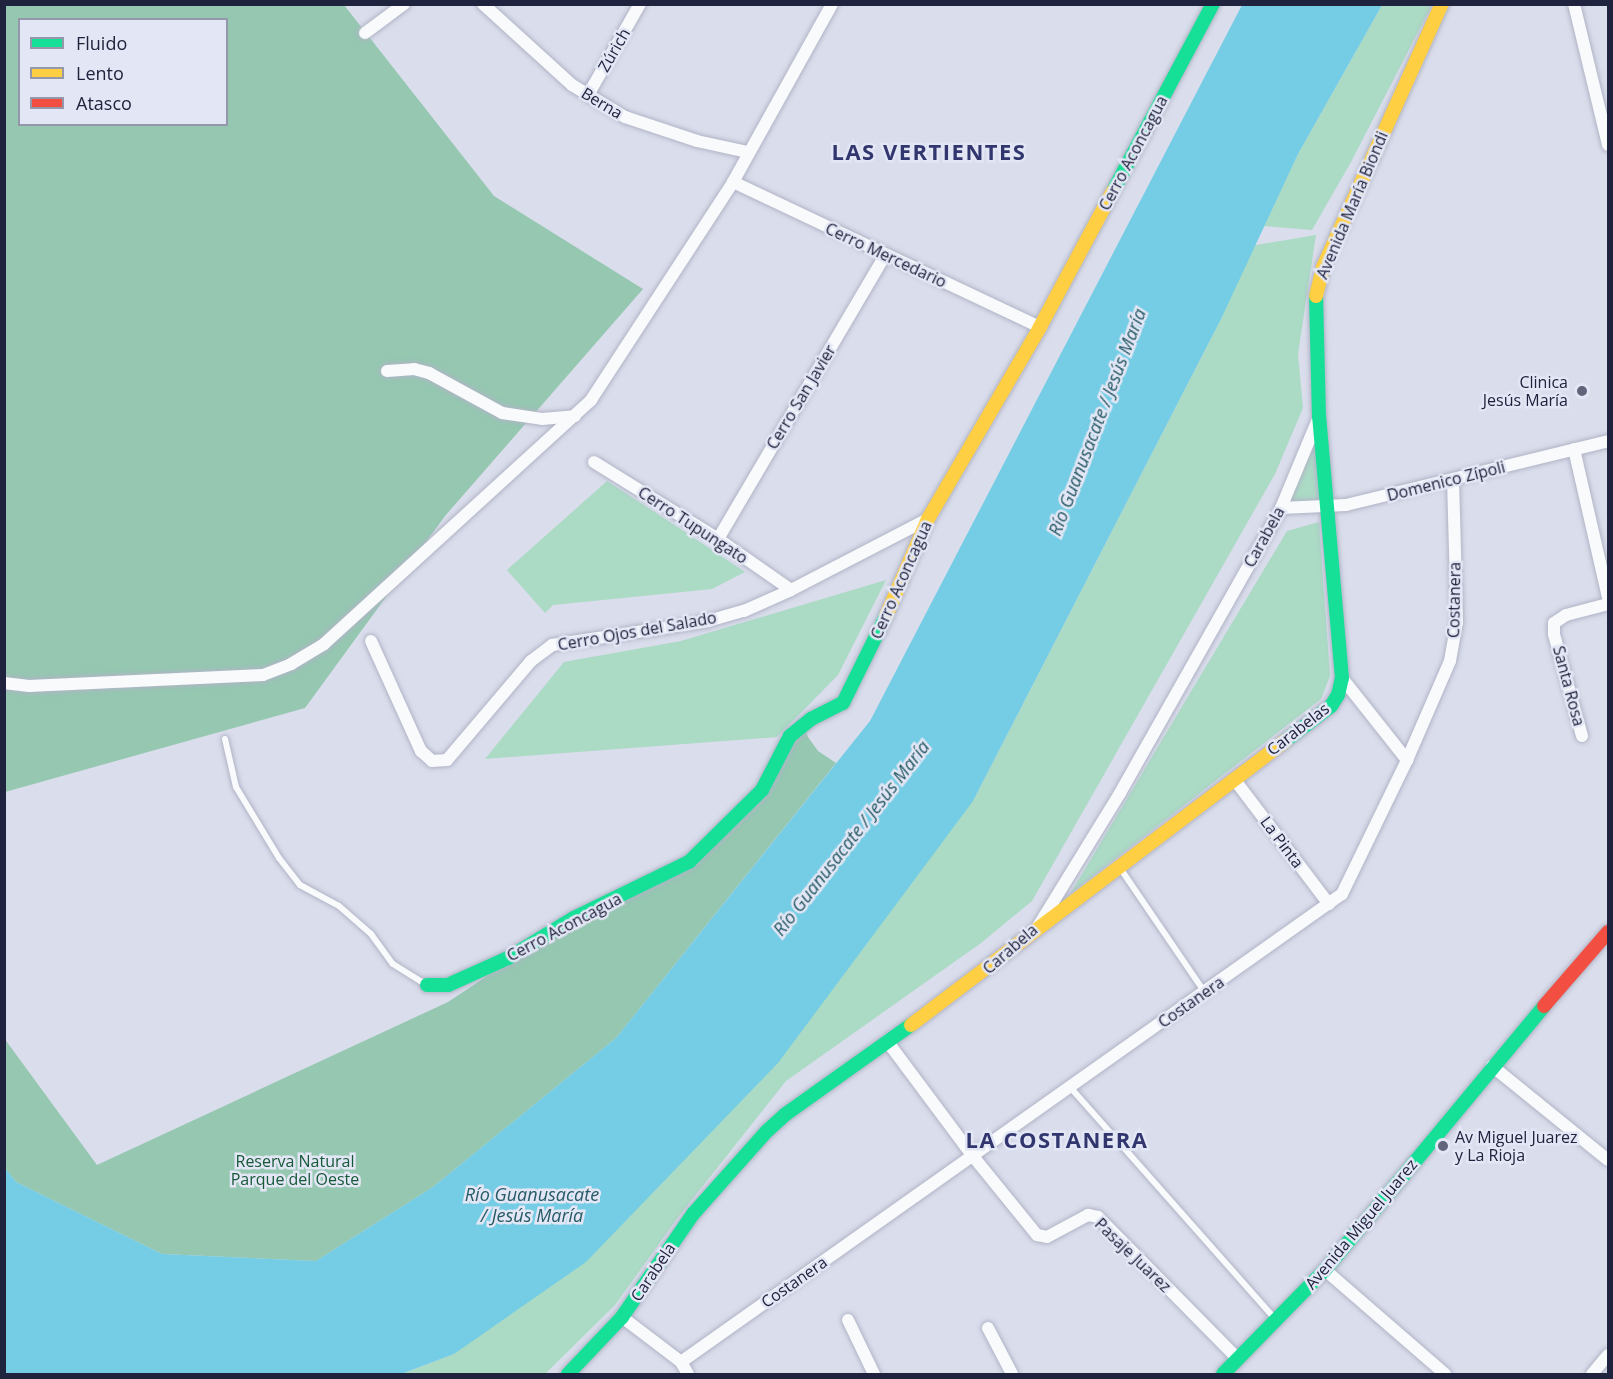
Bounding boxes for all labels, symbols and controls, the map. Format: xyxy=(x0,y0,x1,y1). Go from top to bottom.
legend xyxy=(18,18,228,126)
street label: Zúrich xyxy=(594,25,634,75)
text: Fluido xyxy=(76,31,127,55)
text: Lento xyxy=(76,61,124,85)
street label: Berna xyxy=(578,83,626,123)
text: Atasco xyxy=(76,91,132,115)
street label: Cerro Aconcagua xyxy=(1095,92,1171,214)
street label: Avenida María Biondi xyxy=(1312,128,1392,282)
district label: LAS VERTIENTES xyxy=(832,139,1026,165)
street label: Cerro Mercedario xyxy=(822,219,950,291)
water label: Río Guanusacate / Jesús María xyxy=(1044,305,1150,539)
street label: Cerro San Javier xyxy=(762,341,840,453)
place label: Clinica Jesús María xyxy=(1483,372,1568,410)
marker: Clinica Jesús María xyxy=(1573,382,1591,400)
street label: Domenico Zípoli xyxy=(1385,457,1507,505)
street label: Cerro Tupungato xyxy=(635,482,751,568)
street label: Carabela xyxy=(1240,503,1288,571)
street label: Cerro Aconcagua xyxy=(866,518,936,642)
street label: Costanera xyxy=(1444,562,1464,638)
street label: Cerro Ojos del Salado xyxy=(556,608,718,654)
street label: Santa Rosa xyxy=(1549,644,1589,728)
street label: Carabelas xyxy=(1263,699,1333,759)
water label: Río Guanusacate / Jesús María xyxy=(768,736,934,940)
street label: La Pinta xyxy=(1256,812,1308,872)
street label: Cerro Aconcagua xyxy=(503,889,625,965)
street label: Carabela xyxy=(979,920,1041,978)
street label: Costanera xyxy=(1154,972,1228,1032)
district label: LA COSTANERA xyxy=(966,1127,1148,1153)
place label: Av Miguel Juarez y La Rioja xyxy=(1455,1127,1577,1165)
marker: Av Miguel Juarez y La Rioja xyxy=(1436,1139,1450,1153)
park label: Reserva Natural Parque del Oeste xyxy=(231,1151,359,1189)
street label: Avenida Miguel Juarez xyxy=(1301,1155,1421,1293)
water label: Río Guanusacate / Jesús María xyxy=(465,1184,599,1226)
street label: Pasaje Juarez xyxy=(1091,1214,1175,1296)
street label: Carabela xyxy=(627,1239,679,1305)
street label: Costanera xyxy=(757,1252,831,1312)

